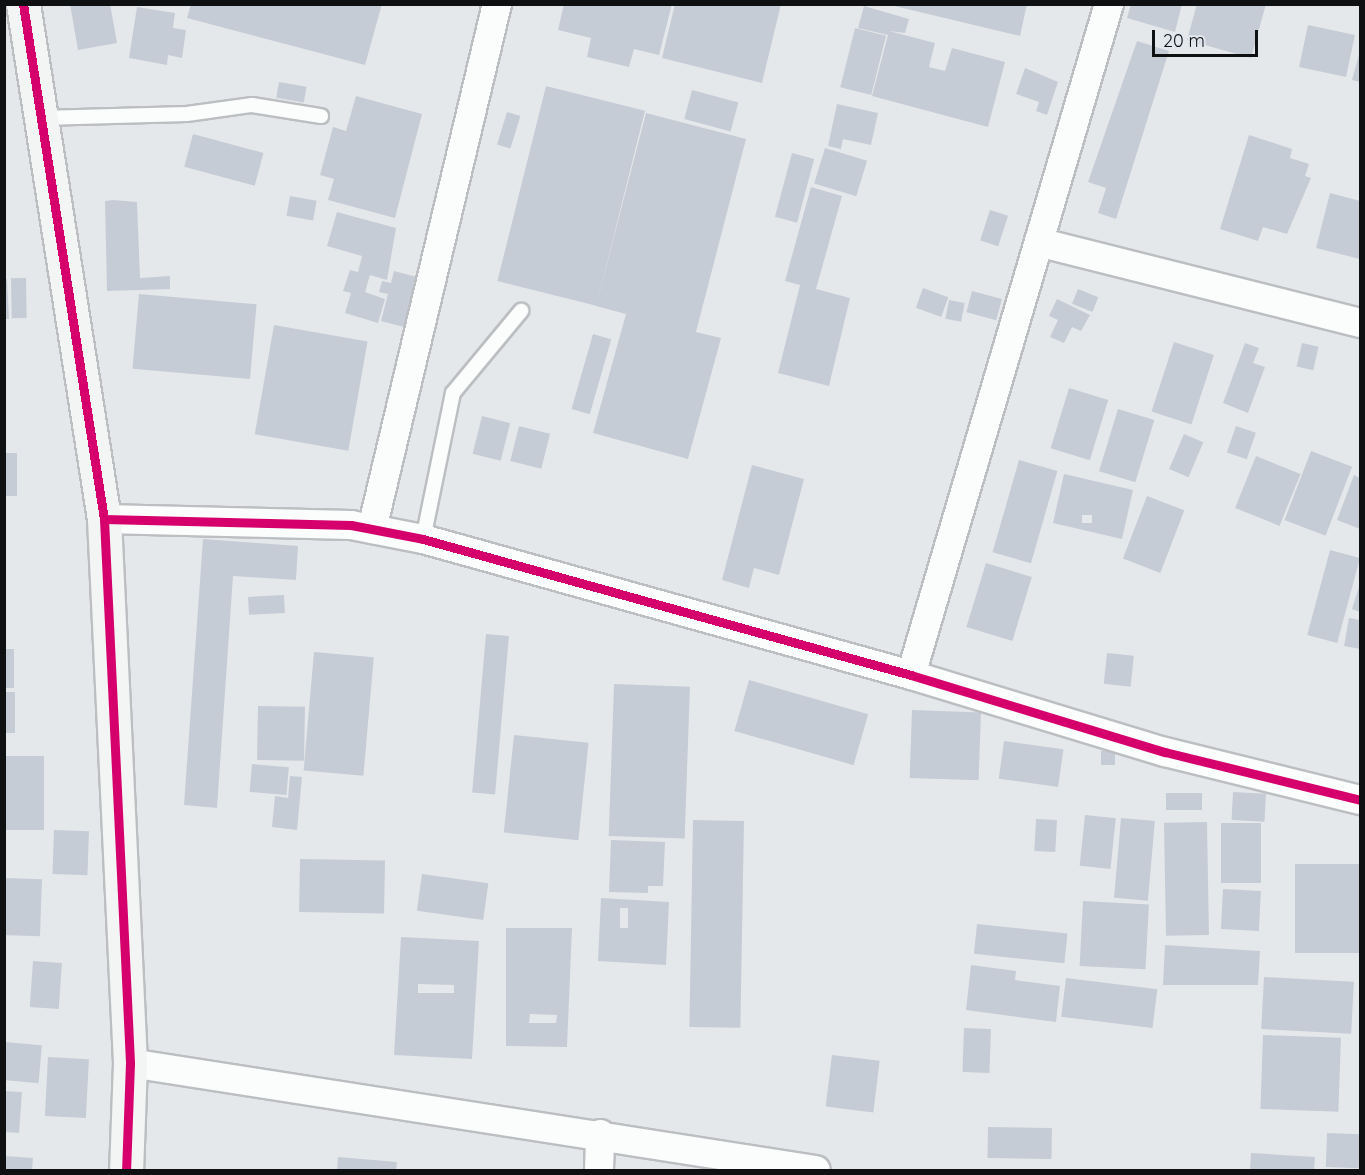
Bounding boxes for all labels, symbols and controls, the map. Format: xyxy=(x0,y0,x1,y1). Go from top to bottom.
scale bar xyxy=(1155,18,1262,56)
text: 20 m xyxy=(1163,29,1205,52)

